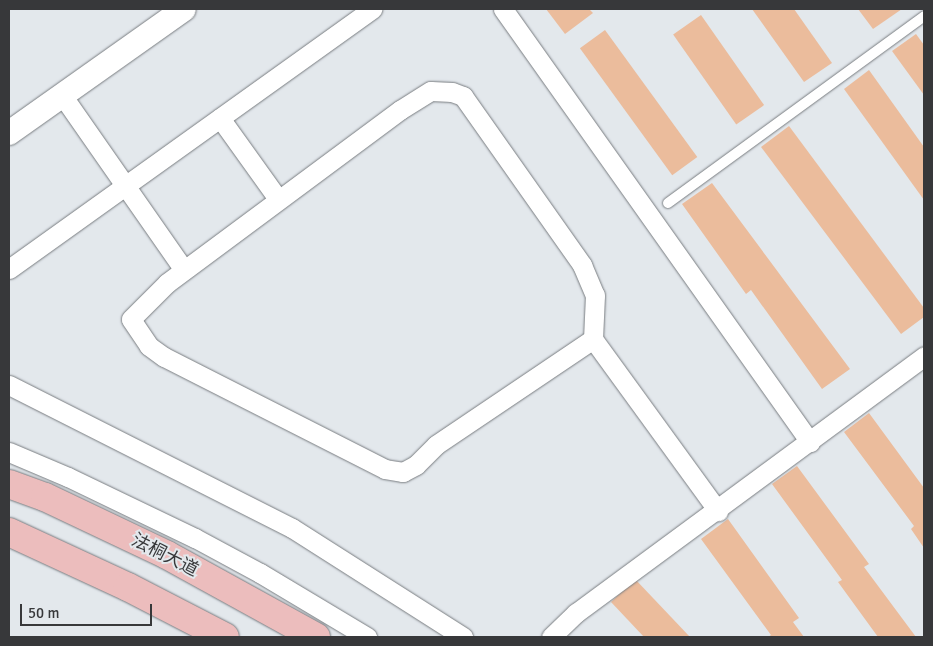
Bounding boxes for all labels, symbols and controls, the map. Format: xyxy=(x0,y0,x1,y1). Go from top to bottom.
street label: 法桐大道 xyxy=(128,529,202,581)
scale bar xyxy=(22,594,155,626)
text: 50 m xyxy=(28,604,59,622)

